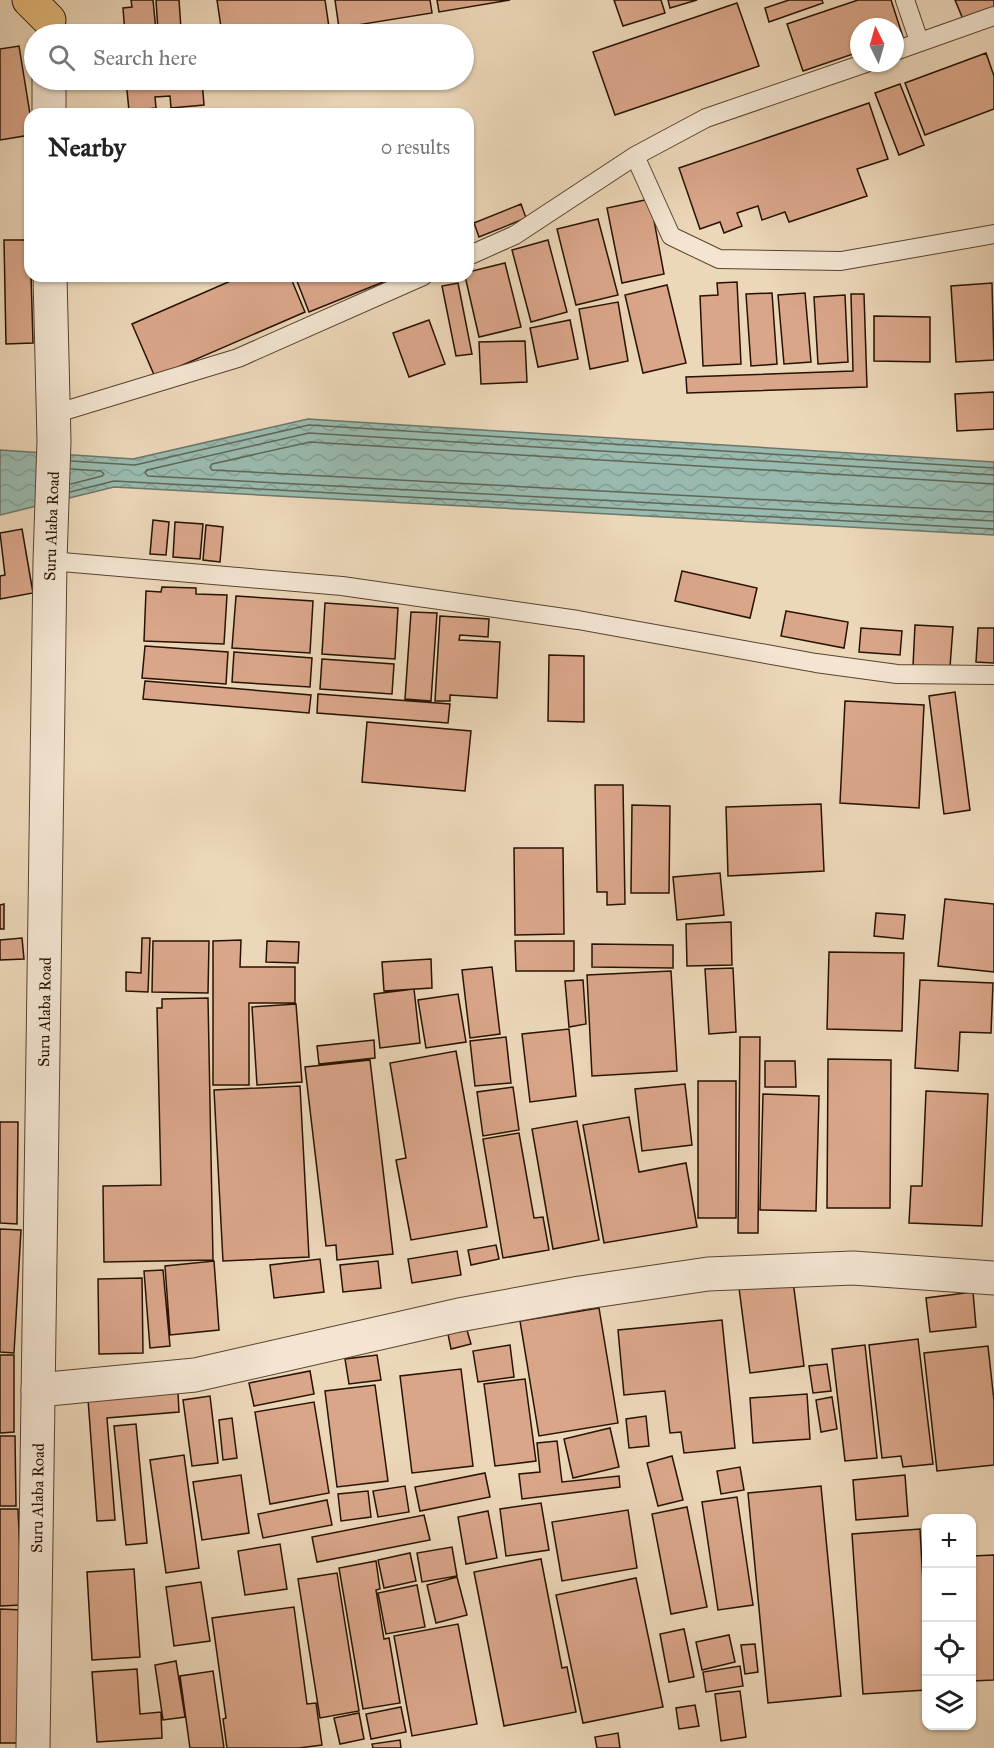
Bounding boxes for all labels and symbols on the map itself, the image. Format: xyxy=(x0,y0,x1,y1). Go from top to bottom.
north arrow xyxy=(850,18,904,72)
street label: Suru Alaba Road xyxy=(40,471,63,581)
street label: Suru Alaba Road xyxy=(34,957,55,1067)
street label: Suru Alaba Road xyxy=(27,1443,48,1553)

